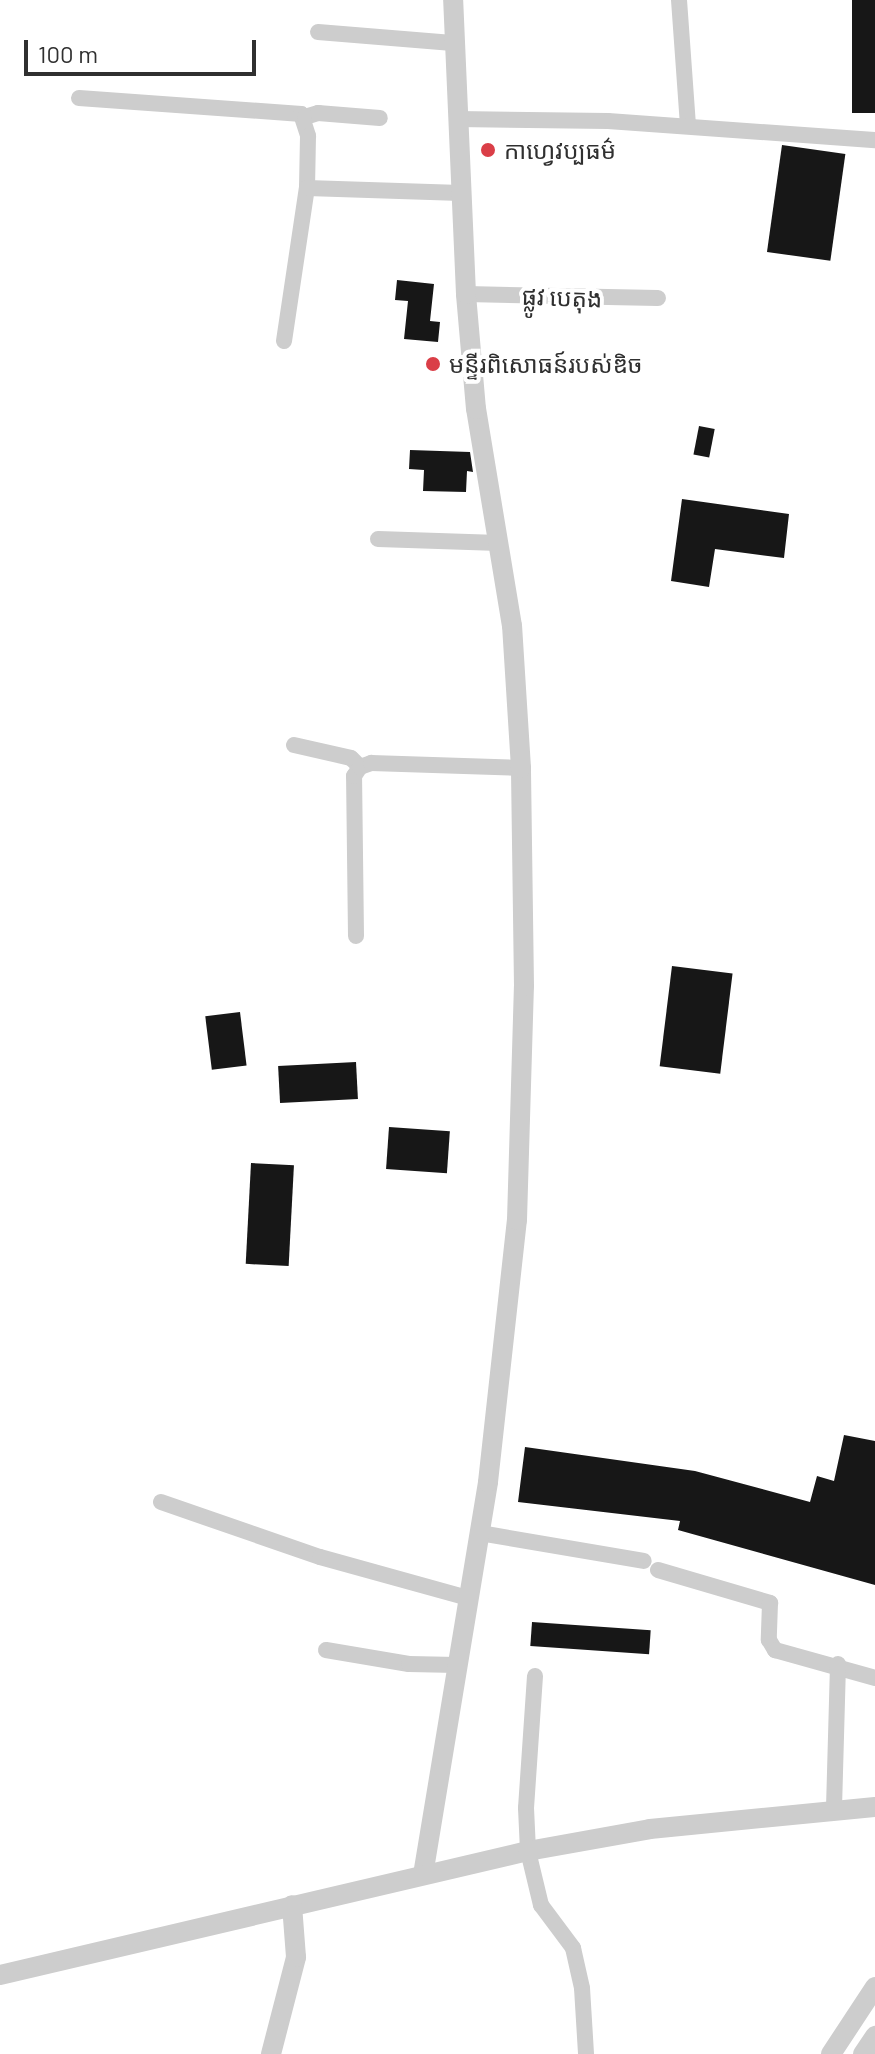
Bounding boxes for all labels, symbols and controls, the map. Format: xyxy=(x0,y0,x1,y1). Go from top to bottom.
scale bar xyxy=(28,24,260,74)
text: 100 m xyxy=(38,39,98,68)
place label: កាហ្វេវប្បធម៌ xyxy=(504,136,616,164)
marker: កាហ្វេវប្បធម៌ xyxy=(479,141,497,159)
street label: ផ្លូវ បេតុង xyxy=(521,281,603,313)
place label: មន្ទីរពិសោធន៍របស់ឌិច xyxy=(449,350,643,378)
marker: មន្ទីរពិសោធន៍របស់ឌិច xyxy=(424,355,442,373)

